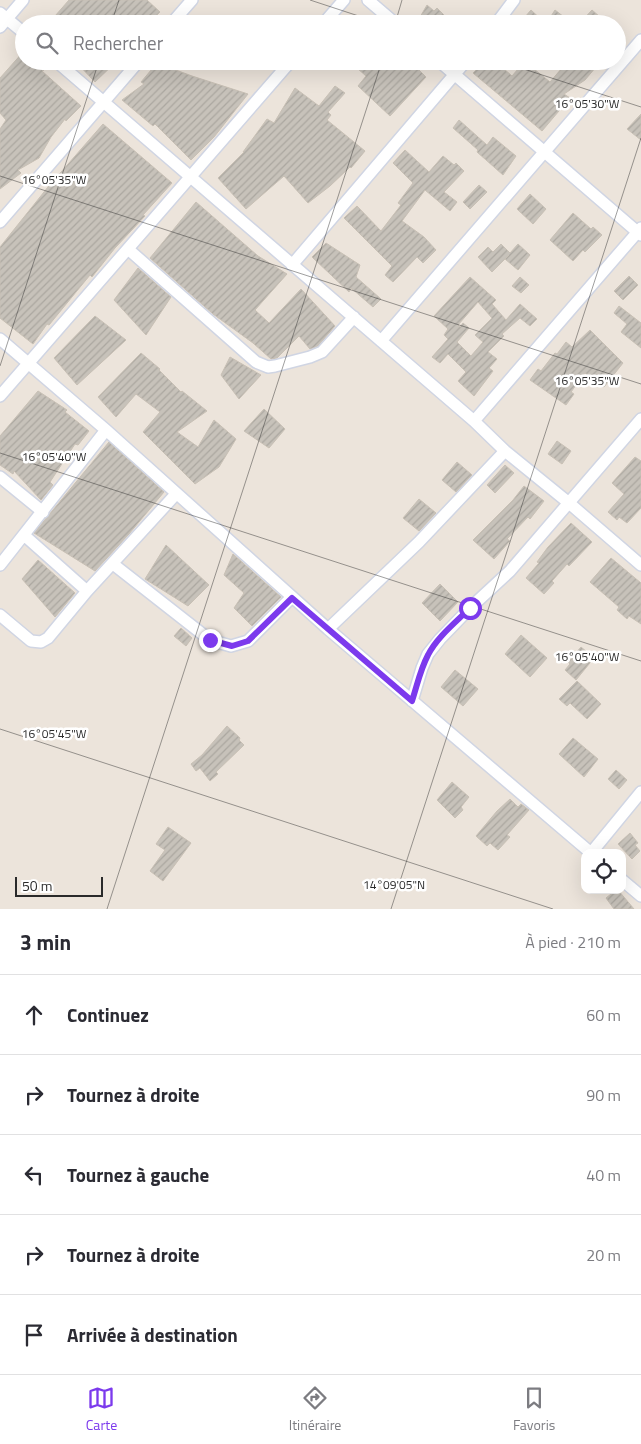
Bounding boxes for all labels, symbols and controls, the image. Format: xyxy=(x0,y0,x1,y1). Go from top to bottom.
search box xyxy=(15,15,626,70)
text: Rechercher xyxy=(73,28,163,57)
icon: search xyxy=(33,29,61,57)
text: 16°05'30"W xyxy=(555,94,620,113)
text: 16°05'35"W xyxy=(22,170,87,189)
text: 16°05'35"W xyxy=(555,371,620,390)
text: 16°05'40"W xyxy=(22,447,87,466)
route start xyxy=(459,597,482,620)
route end xyxy=(199,629,222,652)
text: 16°05'40"W xyxy=(555,647,620,666)
text: 16°05'45"W xyxy=(22,724,87,743)
map controls xyxy=(581,849,626,894)
button: locate xyxy=(581,849,626,894)
scale bar xyxy=(15,874,102,897)
text: 50 m xyxy=(22,875,52,896)
text: 14°09'05"N xyxy=(363,875,425,894)
text: 3 min xyxy=(20,926,71,958)
text: À pied · 210 m xyxy=(525,930,621,954)
text: Continuez xyxy=(67,1000,149,1029)
icon: ahead xyxy=(20,1001,48,1029)
text: 60 m xyxy=(586,1003,621,1027)
text: Tournez à droite xyxy=(67,1080,199,1109)
icon: right xyxy=(20,1081,48,1109)
text: 90 m xyxy=(586,1083,621,1107)
text: Tournez à gauche xyxy=(67,1160,209,1189)
icon: left xyxy=(20,1161,48,1189)
text: 40 m xyxy=(586,1163,621,1187)
text: Tournez à droite xyxy=(67,1240,199,1269)
icon: right xyxy=(20,1241,48,1269)
text: 20 m xyxy=(586,1243,621,1267)
text: Arrivée à destination xyxy=(67,1320,238,1349)
icon: arrive xyxy=(20,1321,48,1349)
tab: Carte xyxy=(86,1384,117,1435)
tab: Itinéraire xyxy=(289,1384,341,1435)
tab: Favoris xyxy=(513,1384,555,1435)

